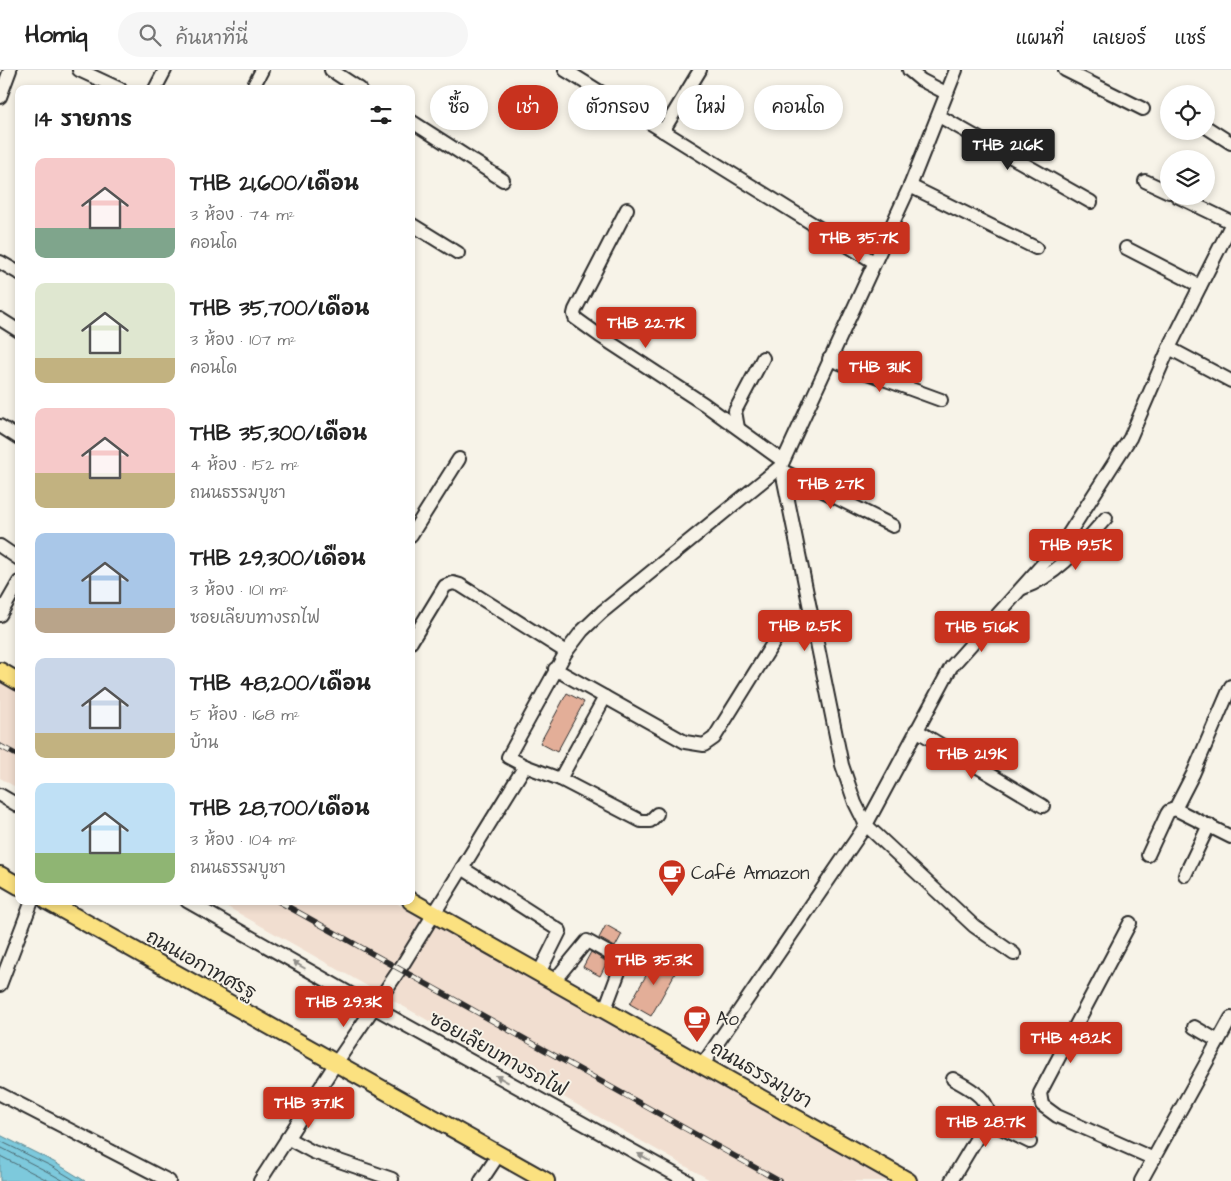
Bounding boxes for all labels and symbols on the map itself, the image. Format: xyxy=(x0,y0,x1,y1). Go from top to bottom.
pin: THB 21.6K xyxy=(951,128,1065,171)
pin: THB 35.7K xyxy=(802,222,916,264)
pin: THB 22.7K xyxy=(589,306,703,349)
pin: THB 31.1K xyxy=(823,350,937,393)
pin: THB 27K xyxy=(785,468,877,510)
pin: THB 19.5K xyxy=(1019,528,1133,571)
pin: THB 12.5K xyxy=(748,610,862,652)
pin: THB 51.6K xyxy=(925,610,1039,653)
pin: THB 21.9K xyxy=(915,738,1029,780)
cafe icon: Café Amazon xyxy=(657,858,687,897)
place label: Café Amazon xyxy=(691,860,810,887)
street label: ถนนเอกาทศรฐ xyxy=(141,923,261,1007)
pin: THB 35.3K xyxy=(597,944,711,986)
one-way arrow xyxy=(292,961,307,969)
pin: THB 29.3K xyxy=(287,986,401,1028)
cafe icon: Ao xyxy=(682,1004,712,1043)
street label: ซอยเลียบทางรถไฟ xyxy=(424,1006,572,1104)
place label: Ao xyxy=(716,1006,739,1033)
pin: THB 48.2K xyxy=(1014,1022,1128,1064)
street label: ถนนธรรมบูชา xyxy=(705,1035,817,1115)
one-way arrow xyxy=(495,1074,509,1083)
pin: THB 37.1K xyxy=(252,1086,366,1129)
pin: THB 28.7K xyxy=(929,1106,1043,1148)
one-way arrow xyxy=(638,1153,651,1162)

